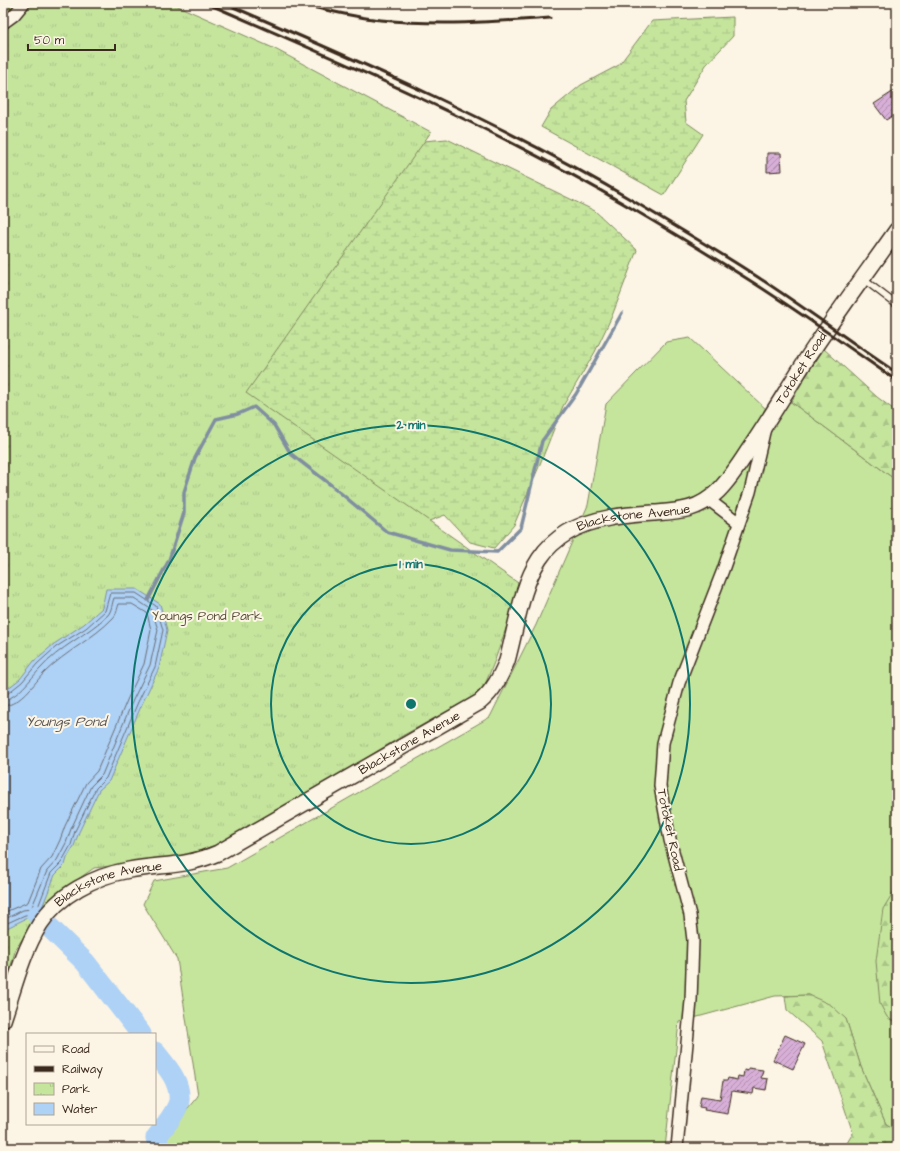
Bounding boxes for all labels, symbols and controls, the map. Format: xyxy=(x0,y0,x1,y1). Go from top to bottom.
scale bar xyxy=(28,26,115,52)
text: 50 m xyxy=(34,32,65,49)
street label: Totoket Road xyxy=(771,328,831,408)
text: 2 min xyxy=(396,417,425,434)
street label: Blackstone Avenue xyxy=(574,500,692,536)
text: 1 min xyxy=(399,556,423,573)
park label: Youngs Pond Park xyxy=(152,607,262,626)
centre of rings xyxy=(404,697,418,711)
street label: Blackstone Avenue xyxy=(355,706,463,779)
water label: Youngs Pond xyxy=(26,712,109,732)
street label: Totoket Road xyxy=(653,787,688,873)
street label: Blackstone Avenue xyxy=(51,857,163,911)
legend xyxy=(26,1033,156,1125)
text: Road xyxy=(62,1041,90,1058)
text: Railway xyxy=(62,1061,103,1079)
text: Park xyxy=(62,1081,90,1098)
text: Water xyxy=(62,1101,98,1118)

